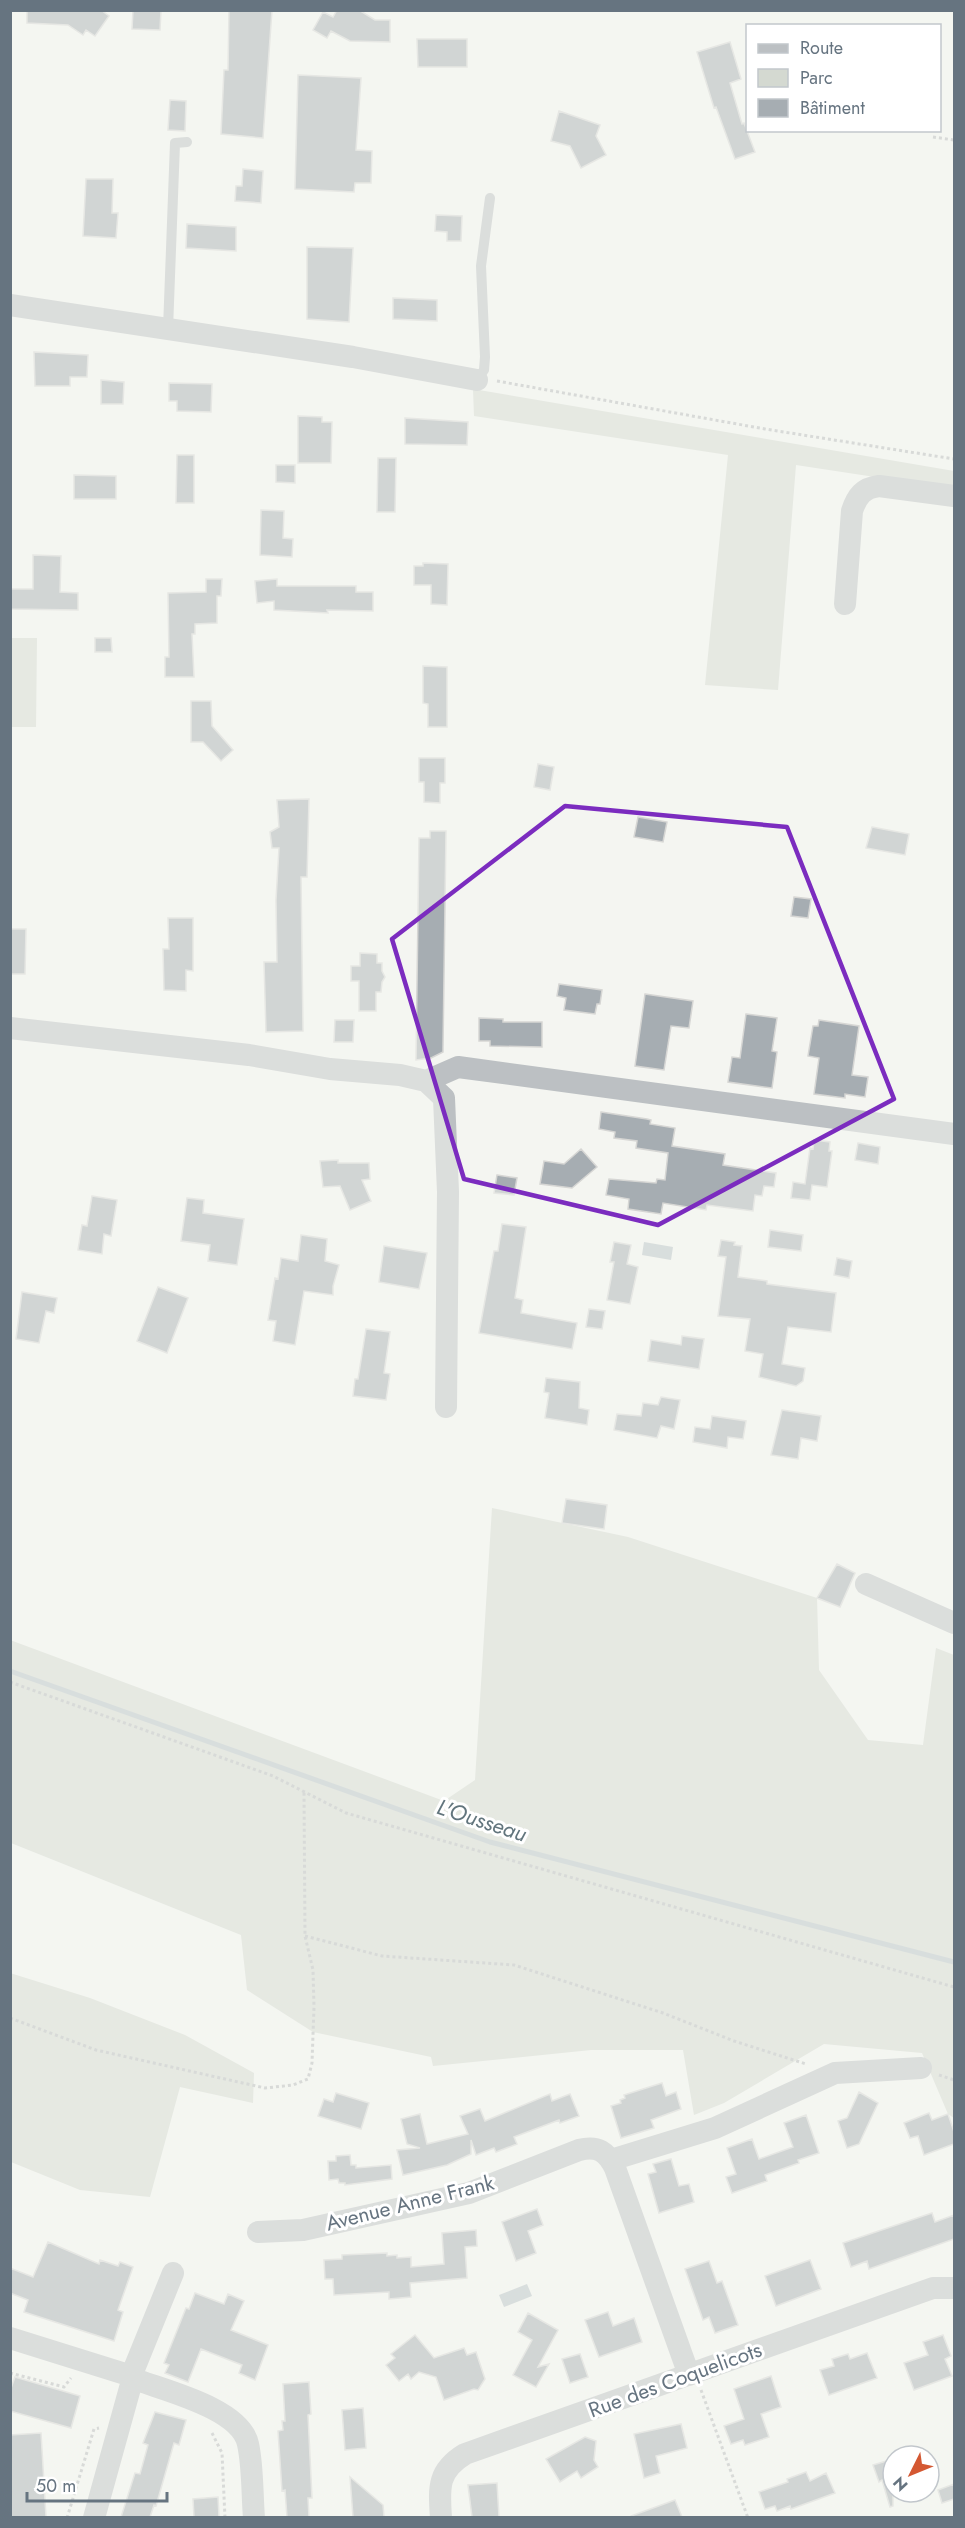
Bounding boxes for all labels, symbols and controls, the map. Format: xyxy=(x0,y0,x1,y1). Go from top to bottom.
legend xyxy=(746,24,941,132)
text: Route xyxy=(800,35,843,61)
text: Parc xyxy=(800,65,833,91)
text: Bâtiment xyxy=(800,95,866,121)
water label: L'Ousseau xyxy=(433,1790,531,1850)
street label: Avenue Anne Frank xyxy=(323,2167,498,2238)
street label: Rue des Coquelicots xyxy=(584,2335,766,2425)
north arrow xyxy=(881,2444,941,2504)
scale bar xyxy=(27,2465,166,2503)
text: N xyxy=(888,2471,913,2496)
text: 50 m xyxy=(36,2473,76,2499)

